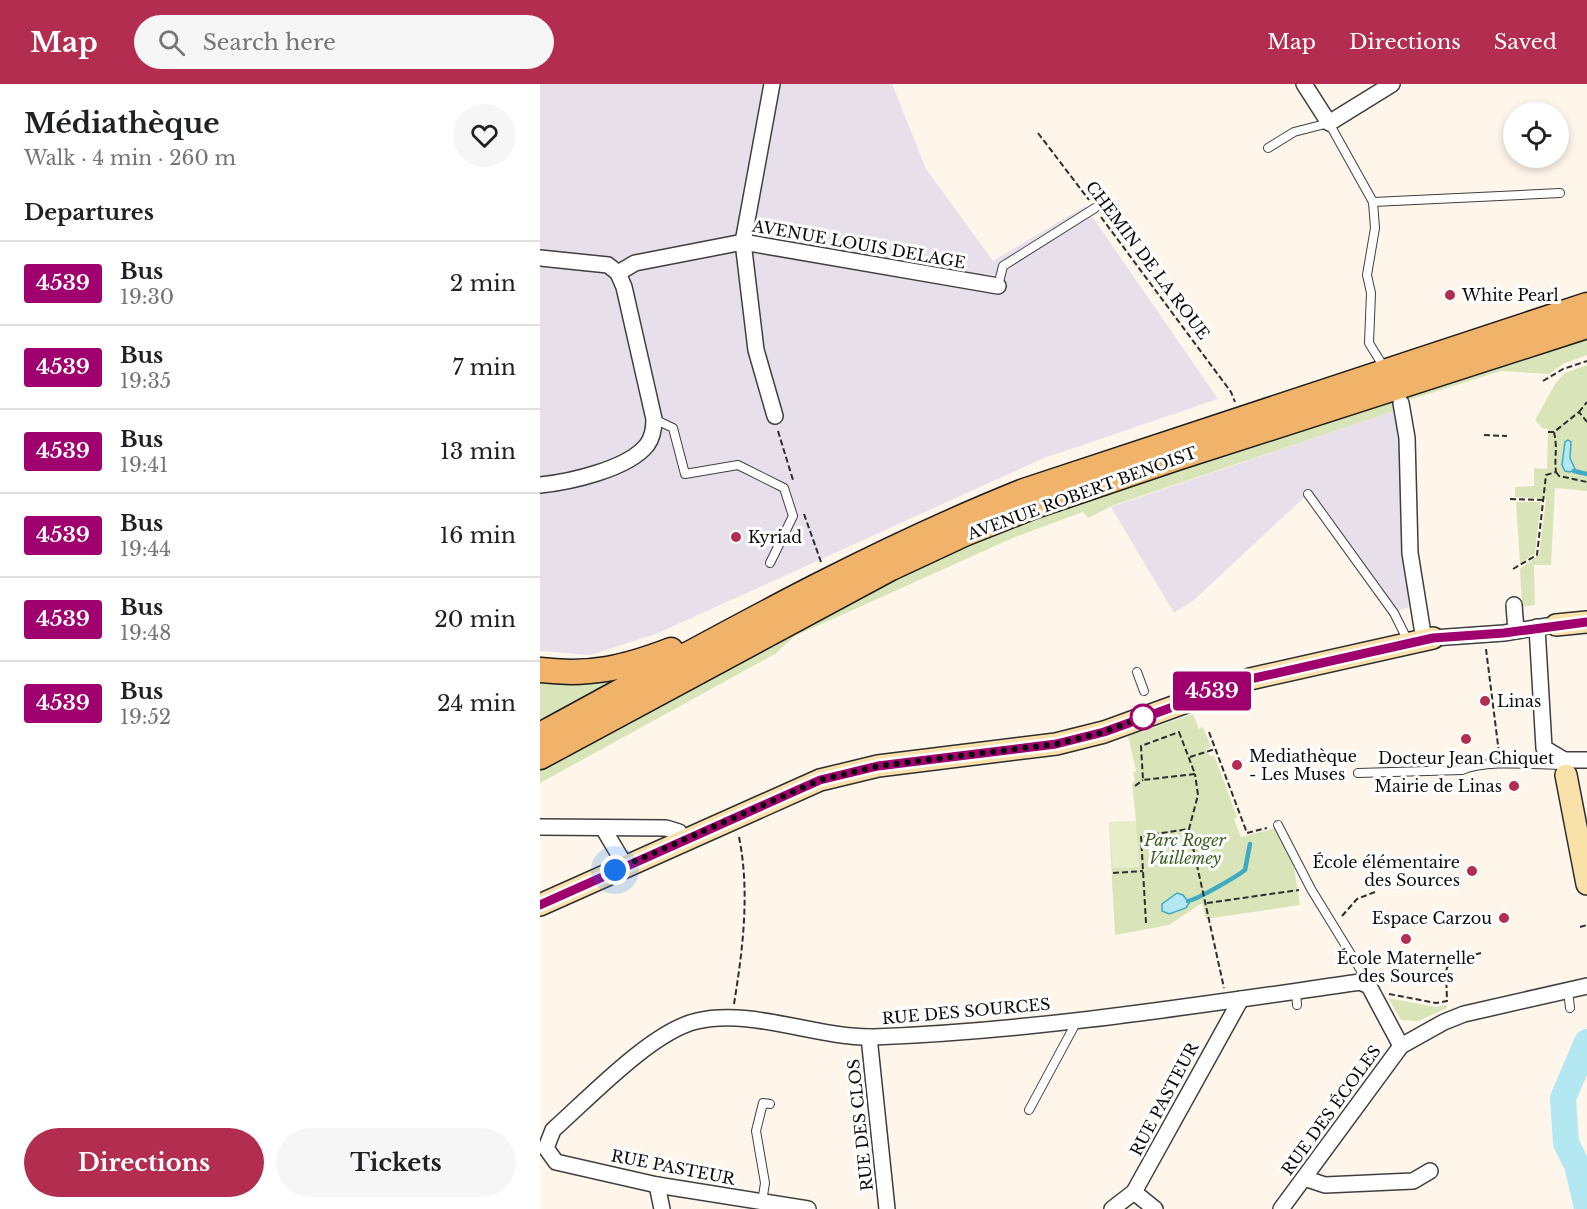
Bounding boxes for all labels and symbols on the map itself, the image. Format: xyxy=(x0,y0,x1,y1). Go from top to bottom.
street label: CHEMIN DE LA ROUE xyxy=(1082,177,1214,343)
street label: AVENUE LOUIS DELAGE xyxy=(750,215,967,273)
place label: White Pearl xyxy=(1461,285,1559,305)
marker: White Pearl xyxy=(1443,288,1457,302)
street label: AVENUE ROBERT BENOIST xyxy=(964,442,1200,544)
place label: Kyriad xyxy=(748,527,802,547)
marker: Kyriad xyxy=(729,530,743,544)
line badge: 4539 xyxy=(1170,672,1254,710)
place label: Linas xyxy=(1497,691,1541,711)
marker: Linas xyxy=(1478,694,1492,708)
unlabelled marker xyxy=(1130,704,1156,730)
marker: Docteur Jean Chiquet xyxy=(1459,732,1473,746)
place label: Mediathèque - Les Muses xyxy=(1249,746,1357,784)
place label: Docteur Jean Chiquet xyxy=(1378,748,1554,768)
marker: Mediathèque - Les Muses xyxy=(1230,758,1244,772)
place label: Mairie de Linas xyxy=(1375,776,1502,796)
marker: Mairie de Linas xyxy=(1507,779,1521,793)
park label: Parc Roger Vuillemey xyxy=(1143,830,1226,868)
place label: École élémentaire des Sources xyxy=(1312,852,1460,890)
your location xyxy=(600,855,630,885)
marker: École élémentaire des Sources xyxy=(1465,864,1479,878)
place label: Espace Carzou xyxy=(1372,908,1492,928)
marker: Espace Carzou xyxy=(1497,911,1511,925)
marker: École Maternelle des Sources xyxy=(1399,932,1413,946)
place label: École Maternelle des Sources xyxy=(1337,948,1475,986)
street label: RUE DES SOURCES xyxy=(881,994,1051,1028)
street label: RUE PASTEUR xyxy=(1126,1038,1203,1159)
street label: RUE DES ÉCOLES xyxy=(1277,1041,1385,1179)
street label: RUE DES CLOS xyxy=(843,1058,877,1192)
street label: RUE PASTEUR xyxy=(609,1145,738,1189)

